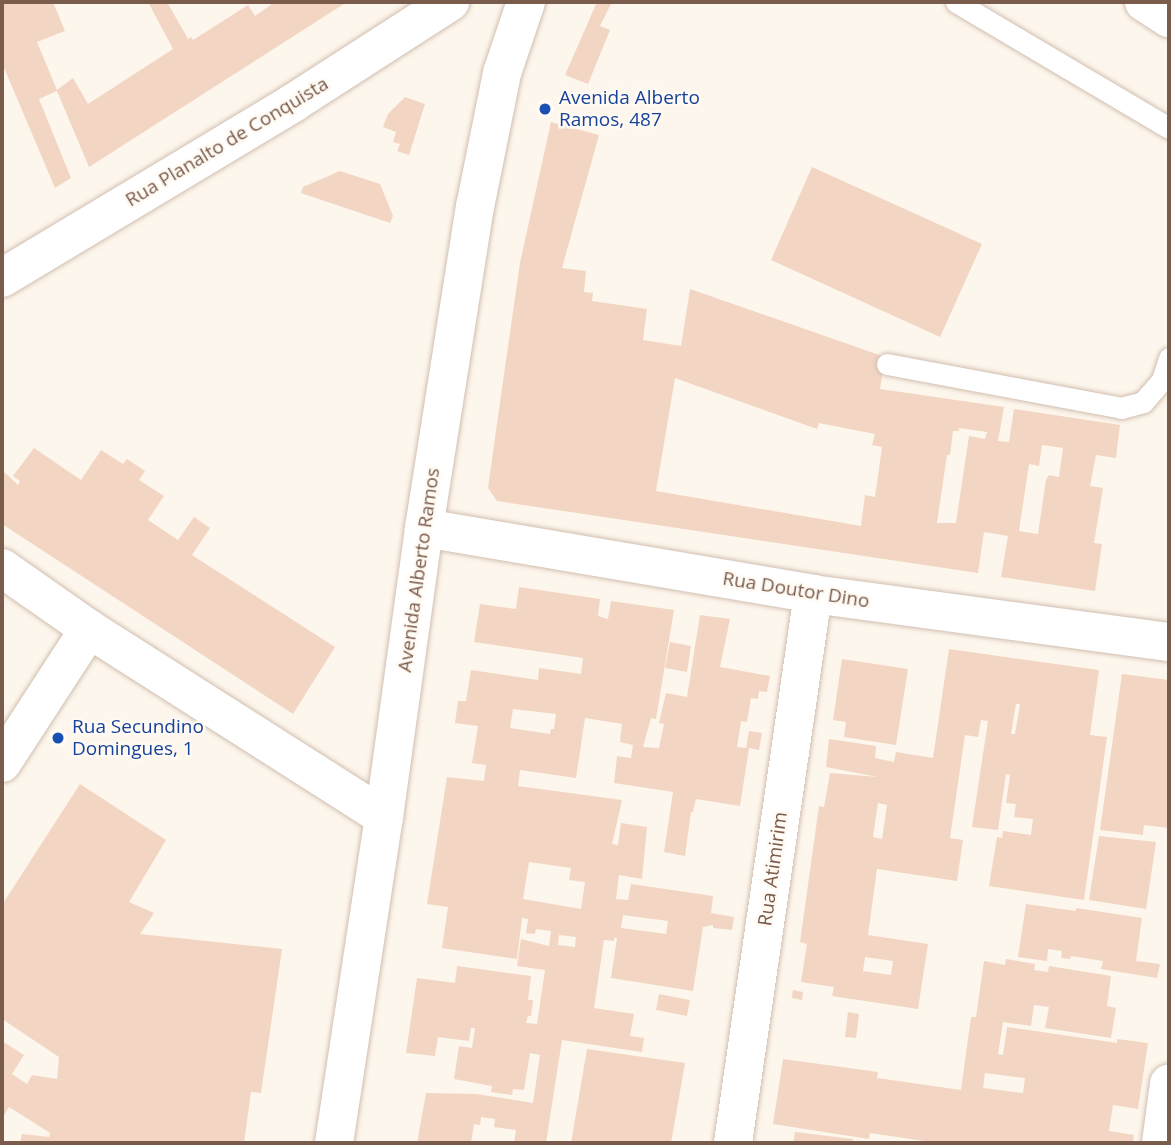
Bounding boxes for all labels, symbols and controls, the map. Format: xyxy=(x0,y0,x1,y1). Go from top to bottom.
street label: Rua Planalto de Conquista xyxy=(121,72,333,212)
place label: Avenida Alberto Ramos, 487 xyxy=(559,87,700,131)
marker: Avenida Alberto Ramos, 487 xyxy=(537,101,553,117)
street label: Avenida Alberto Ramos xyxy=(393,466,445,674)
street label: Rua Doutor Dino xyxy=(721,567,871,613)
place label: Rua Secundino Domingues, 1 xyxy=(72,716,204,760)
marker: Rua Secundino Domingues, 1 xyxy=(50,730,66,746)
street label: Rua Atimirim xyxy=(754,810,792,928)

